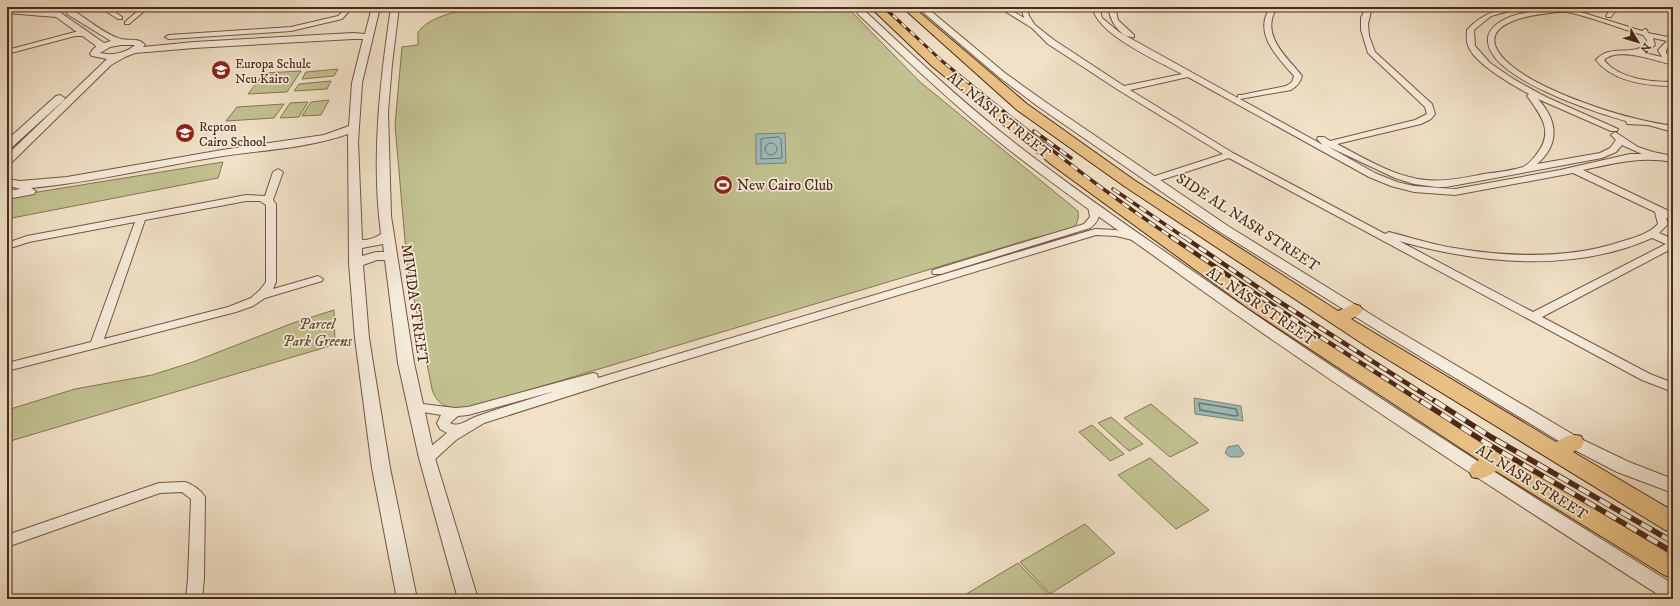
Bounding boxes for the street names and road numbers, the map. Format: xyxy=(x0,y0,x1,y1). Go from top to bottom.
street label: AL NASR STREET xyxy=(943,68,1055,163)
street label: SIDE AL NASR STREET xyxy=(1173,169,1323,276)
street label: MIVIDA STREET xyxy=(397,243,432,366)
street label: AL NASR STREET xyxy=(1202,263,1320,350)
street label: AL NASR STREET xyxy=(1472,440,1592,525)

